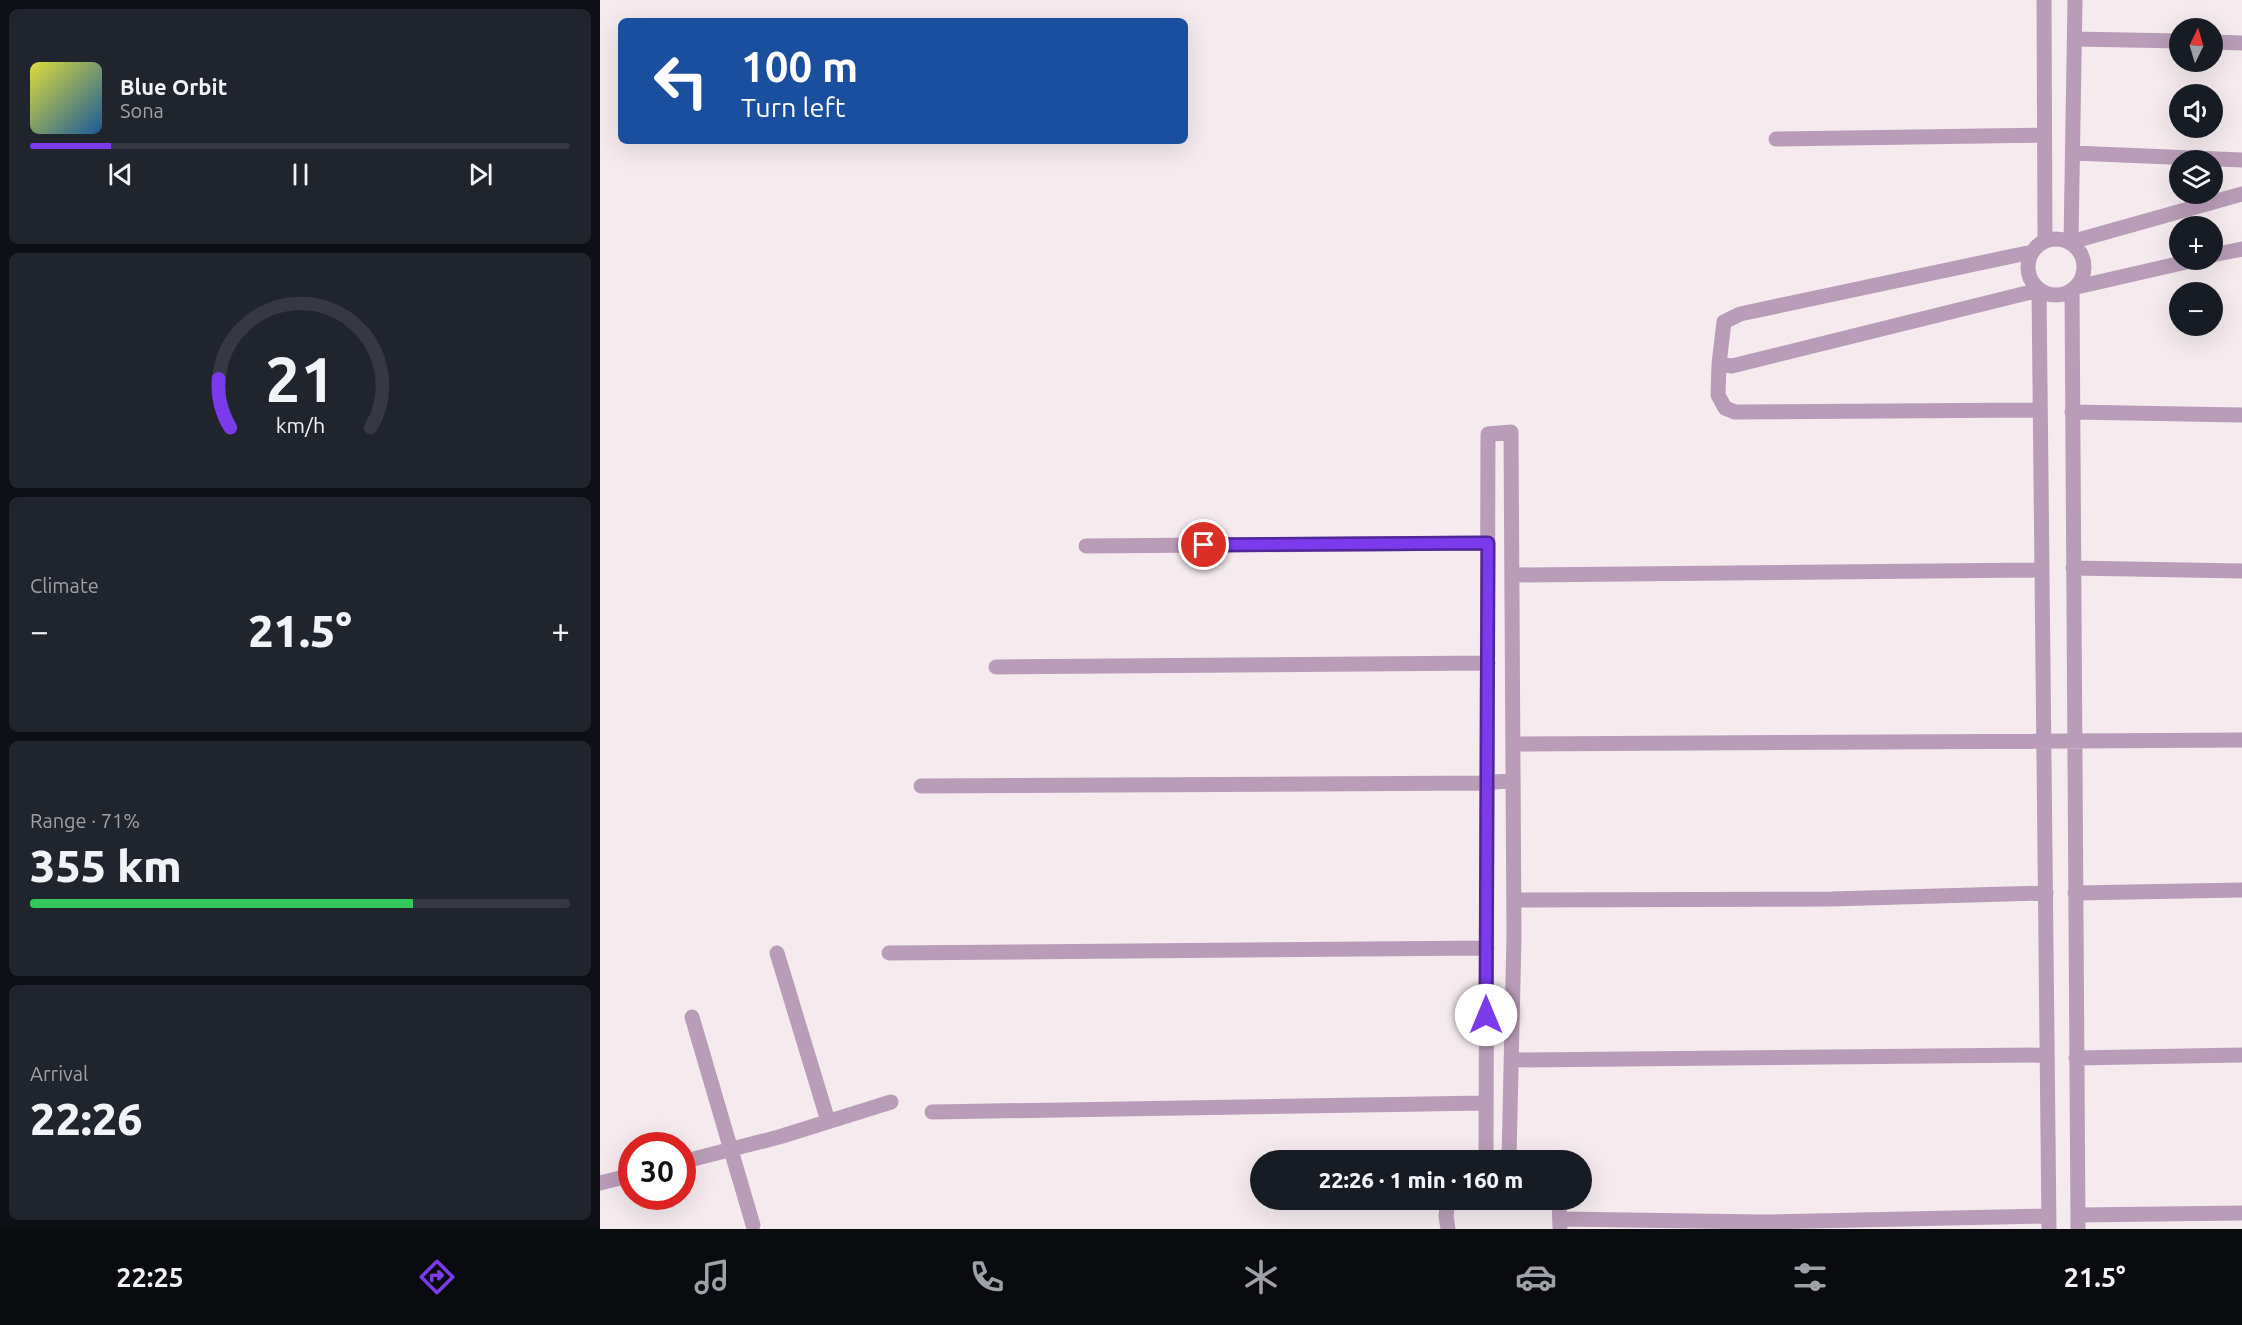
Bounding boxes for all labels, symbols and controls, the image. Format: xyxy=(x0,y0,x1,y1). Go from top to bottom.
north arrow xyxy=(2169,18,2223,72)
map controls xyxy=(2169,18,2223,336)
icon: left xyxy=(642,42,720,120)
text: 100 m xyxy=(741,43,858,90)
text: Blue Orbit xyxy=(120,74,227,99)
button: sound xyxy=(2169,84,2223,138)
text: Turn left xyxy=(741,92,845,122)
text: Sona xyxy=(120,99,164,122)
button: layers xyxy=(2169,150,2223,204)
icon: previous xyxy=(104,158,137,191)
icon: pause xyxy=(284,158,317,191)
icon: next xyxy=(464,158,497,191)
button: + xyxy=(2169,216,2223,270)
button: − xyxy=(2169,282,2223,336)
text: 21 xyxy=(265,344,335,414)
text: km/h xyxy=(275,413,325,437)
pin xyxy=(1178,519,1229,570)
icon: arrive xyxy=(1187,528,1220,561)
text: Climate xyxy=(30,574,99,597)
text: 21.5° xyxy=(248,605,352,656)
text: − xyxy=(30,612,49,649)
text: + xyxy=(551,612,570,649)
text: Range · 71% xyxy=(30,809,140,832)
text: 355 km xyxy=(30,840,182,891)
position arrow xyxy=(1454,983,1518,1047)
text: Arrival xyxy=(30,1062,88,1085)
text: 22:26 xyxy=(30,1093,143,1144)
speed limit sign: 30 xyxy=(618,1132,696,1210)
text: 22:26 · 1 min · 160 m xyxy=(1319,1167,1523,1192)
icon: directions xyxy=(416,1256,458,1298)
icon: music xyxy=(691,1256,733,1298)
icon: phone xyxy=(966,1256,1008,1298)
icon: climate xyxy=(1240,1256,1282,1298)
icon: car xyxy=(1515,1256,1557,1298)
icon: filters xyxy=(1789,1256,1831,1298)
text: 22:25 xyxy=(116,1262,184,1292)
text: 21.5° xyxy=(2064,1262,2126,1292)

